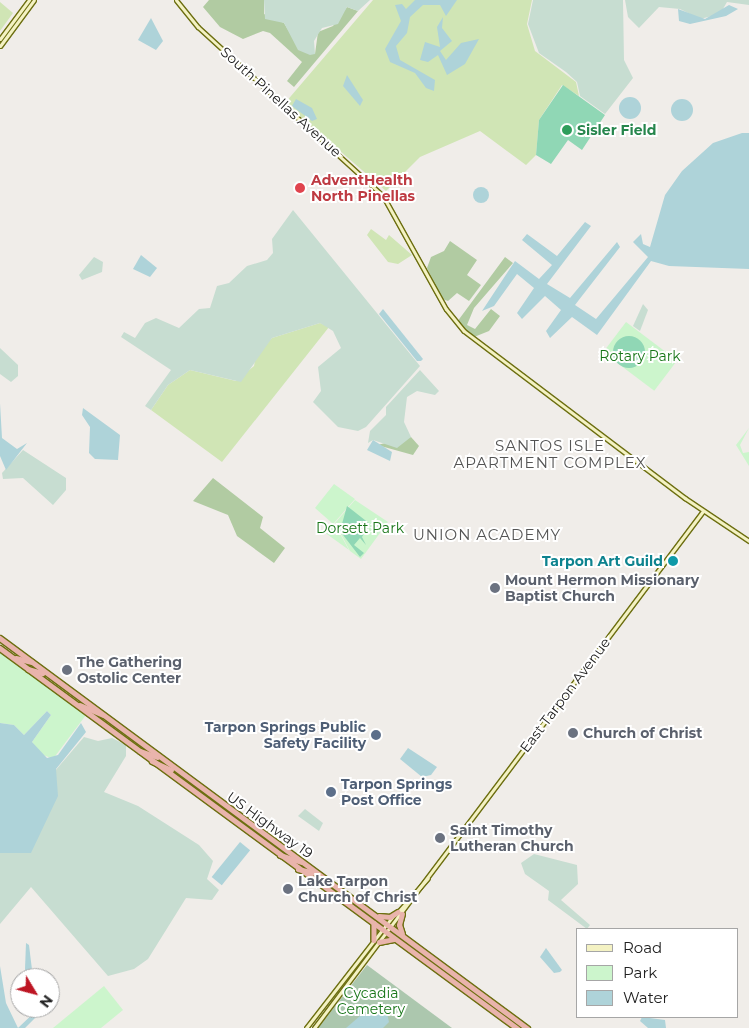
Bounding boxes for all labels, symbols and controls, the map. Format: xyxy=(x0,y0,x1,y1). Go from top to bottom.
street label: South Pinellas Avenue xyxy=(217,43,345,161)
place label: Sisler Field xyxy=(577,122,657,138)
marker: Sisler Field xyxy=(561,124,573,136)
place label: AdventHealth North Pinellas xyxy=(311,172,415,204)
marker: AdventHealth North Pinellas xyxy=(293,181,307,195)
park label: Rotary Park xyxy=(599,348,681,364)
district label: SANTOS ISLE APARTMENT COMPLEX xyxy=(451,436,649,471)
park label: Dorsett Park xyxy=(316,520,404,536)
district label: UNION ACADEMY xyxy=(411,526,563,544)
place label: Tarpon Art Guild xyxy=(542,553,663,569)
marker: Tarpon Art Guild xyxy=(667,555,679,567)
place label: Mount Hermon Missionary Baptist Church xyxy=(505,572,699,604)
marker: Mount Hermon Missionary Baptist Church xyxy=(489,582,501,594)
street label: East Tarpon Avenue xyxy=(516,634,614,756)
place label: The Gathering Ostolic Center xyxy=(77,654,182,686)
marker: The Gathering Ostolic Center xyxy=(61,664,73,676)
place label: Tarpon Springs Public Safety Facility xyxy=(205,719,366,752)
place label: Church of Christ xyxy=(583,725,702,741)
marker: Church of Christ xyxy=(567,727,579,739)
marker: Tarpon Springs Public Safety Facility xyxy=(370,729,382,741)
place label: Tarpon Springs Post Office xyxy=(341,776,452,809)
marker: Tarpon Springs Post Office xyxy=(325,786,337,798)
street label: US Highway 19 xyxy=(224,788,316,862)
place label: Saint Timothy Lutheran Church xyxy=(450,822,574,854)
marker: Saint Timothy Lutheran Church xyxy=(434,832,446,844)
place label: Lake Tarpon Church of Christ xyxy=(298,873,417,906)
marker: Lake Tarpon Church of Christ xyxy=(282,883,294,895)
legend xyxy=(576,928,739,1018)
text: Road xyxy=(623,938,662,957)
text: Park xyxy=(623,963,657,982)
north arrow xyxy=(10,968,60,1018)
park label: Cycadia Cemetery xyxy=(337,985,405,1018)
text: Water xyxy=(623,988,669,1007)
text: N xyxy=(36,991,57,1011)

